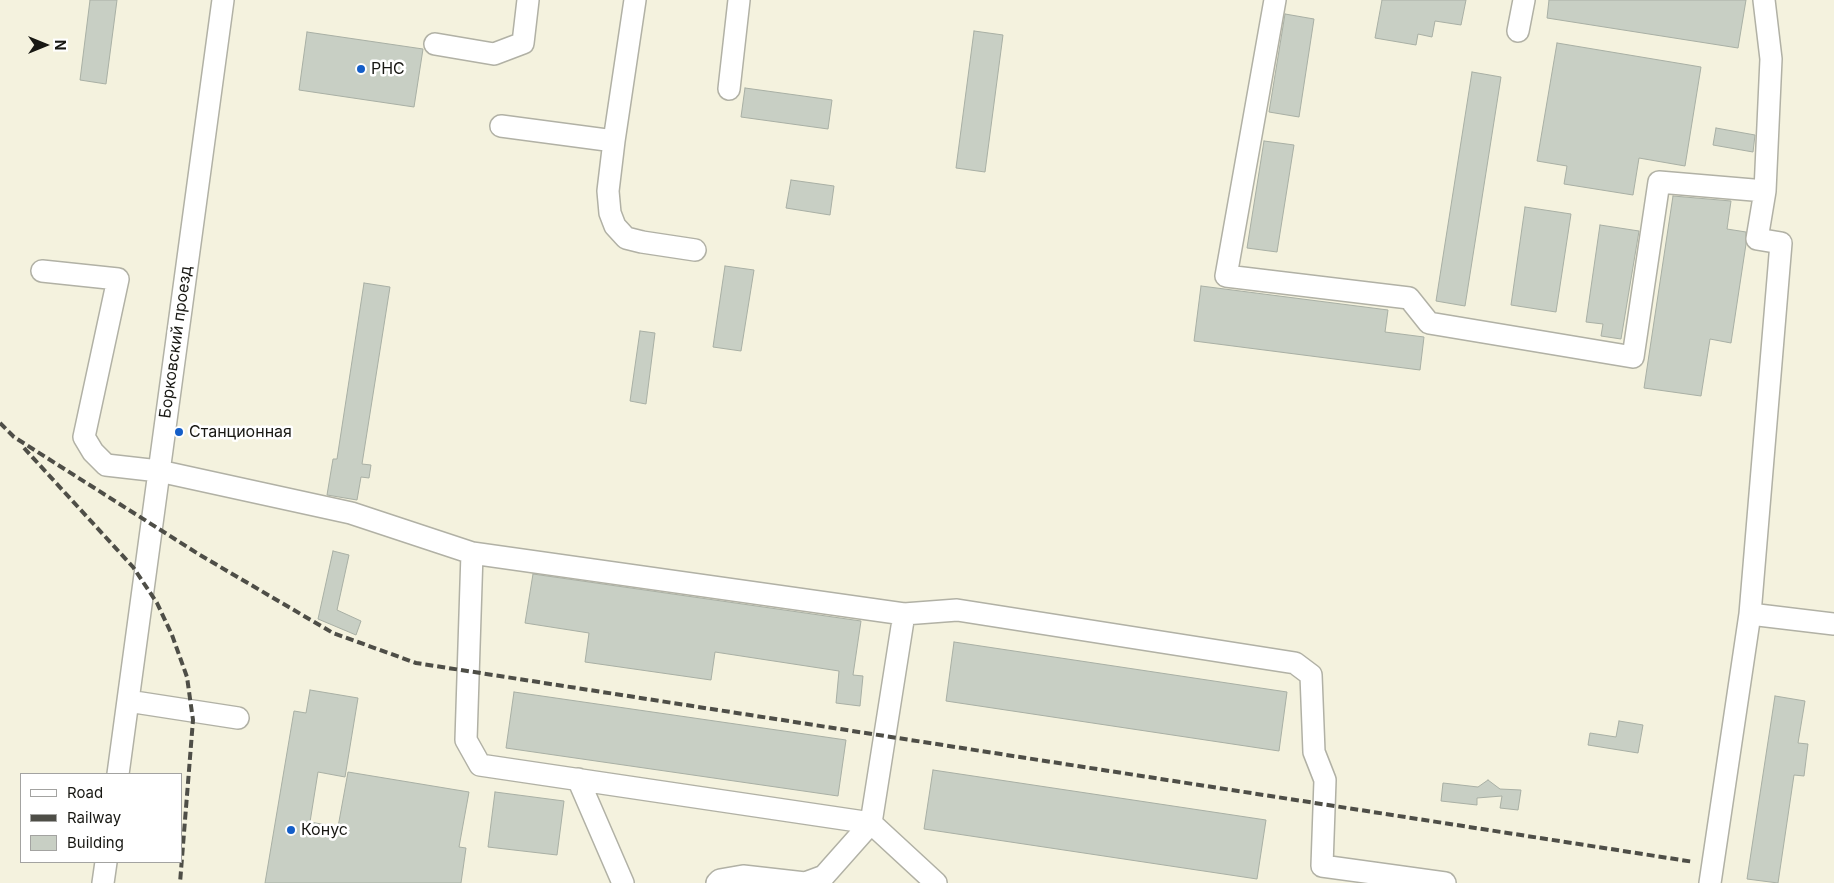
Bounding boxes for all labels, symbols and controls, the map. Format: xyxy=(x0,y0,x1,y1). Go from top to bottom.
north arrow xyxy=(20,20,70,70)
text: N xyxy=(52,40,69,50)
place label: РНС xyxy=(371,59,405,79)
marker: РНС xyxy=(355,63,367,75)
street label: Борковский проезд xyxy=(156,264,196,420)
place label: Станционная xyxy=(189,422,292,442)
marker: Станционная xyxy=(173,426,185,438)
legend xyxy=(20,773,182,863)
text: Road xyxy=(67,783,103,802)
text: Railway xyxy=(67,808,121,827)
place label: Конус xyxy=(301,820,348,840)
marker: Конус xyxy=(285,824,297,836)
text: Building xyxy=(67,833,124,852)

